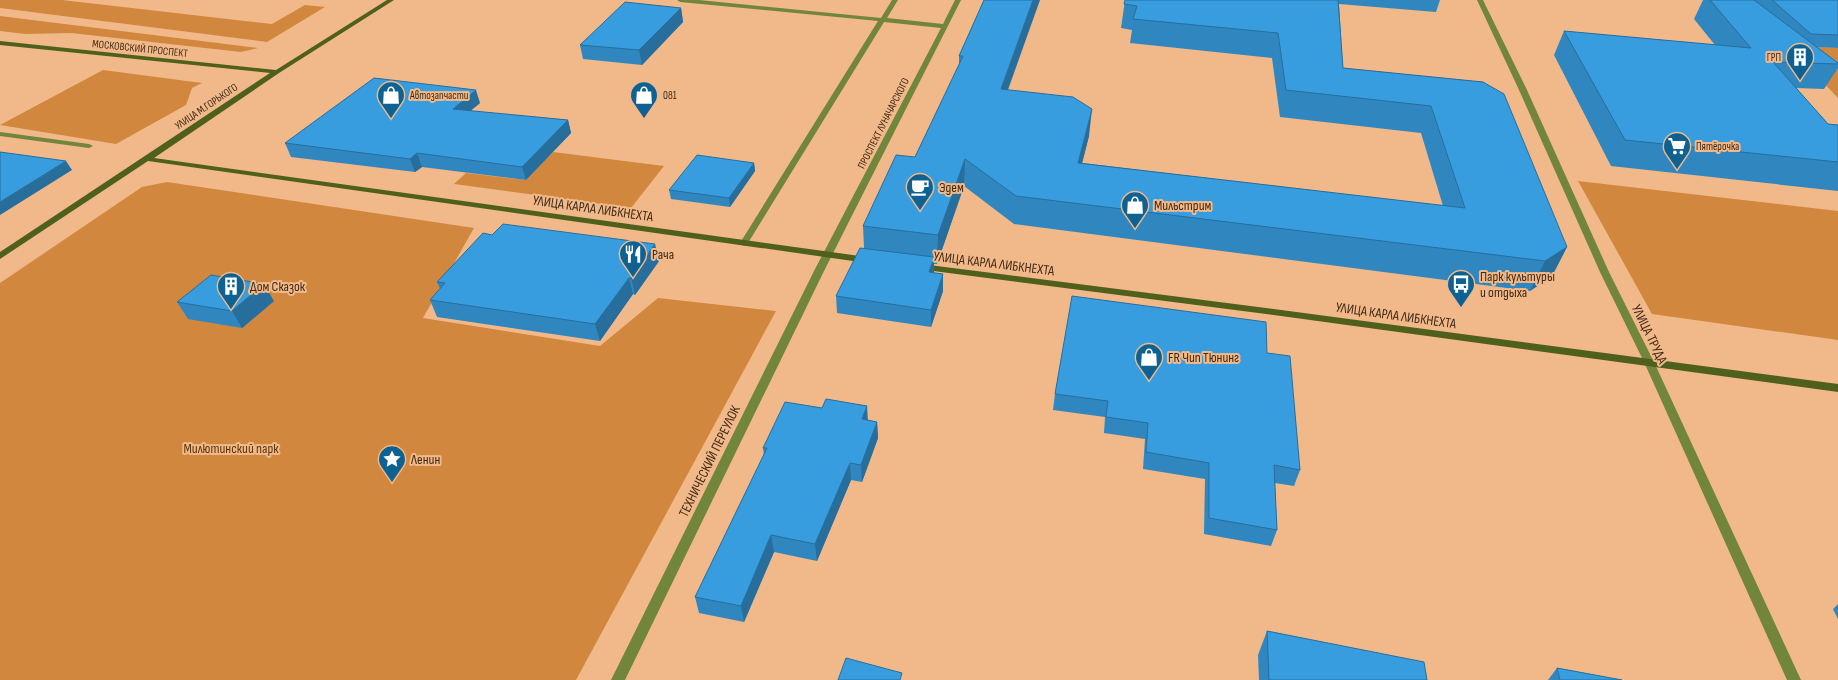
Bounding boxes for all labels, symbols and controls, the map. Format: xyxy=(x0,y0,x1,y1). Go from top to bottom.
street label: МОСКОВСКИЙ ПРОСПЕКТ xyxy=(92,36,189,60)
building icon: ГРП xyxy=(1785,42,1815,81)
place label: ГРП xyxy=(1767,51,1781,64)
street label: ПРОСПЕКТ ЛУНАЧАРСКОГО xyxy=(855,76,912,171)
shop icon: Автозапчасти xyxy=(376,80,406,119)
shop icon: 081 xyxy=(629,80,659,119)
street label: УЛИЦА М.ГОРЬКОГО xyxy=(172,81,240,132)
place label: Автозапчасти xyxy=(409,89,469,102)
place label: 081 xyxy=(663,89,677,102)
supermarket icon: Пятёрочка xyxy=(1662,131,1692,170)
place label: Пятёрочка xyxy=(1696,140,1739,153)
cafe icon: Эдем xyxy=(905,172,935,211)
place label: Эдем xyxy=(939,179,964,196)
shop icon: Мильстрим xyxy=(1120,190,1150,229)
street label: УЛИЦА КАРЛА ЛИБКНЕХТА xyxy=(532,192,655,226)
place label: Мильстрим xyxy=(1154,197,1211,214)
restaurant icon: Рача xyxy=(618,239,648,278)
place label: Рача xyxy=(652,246,674,263)
street label: УЛИЦА КАРЛА ЛИБКНЕХТА xyxy=(933,248,1056,279)
place label: Парк культуры и отдыха xyxy=(1480,268,1555,301)
bus stop icon: Парк культуры и отдыха xyxy=(1446,269,1476,308)
building icon: Дом Сказок xyxy=(216,271,246,310)
place label: Дом Сказок xyxy=(250,278,306,295)
street label: УЛИЦА КАРЛА ЛИБКНЕХТА xyxy=(1335,299,1458,333)
street label: УЛИЦА ТРУДА xyxy=(1628,302,1672,367)
shop icon: FR Чип Тюнинг xyxy=(1134,342,1164,381)
place label: FR Чип Тюнинг xyxy=(1168,349,1239,366)
street label: ТЕХНИЧЕСКИЙ ПЕРЕУЛОК xyxy=(675,402,744,520)
park label: Милютинский парк xyxy=(184,440,279,457)
place icon: Ленин xyxy=(377,444,407,483)
place label: Ленин xyxy=(410,451,440,468)

